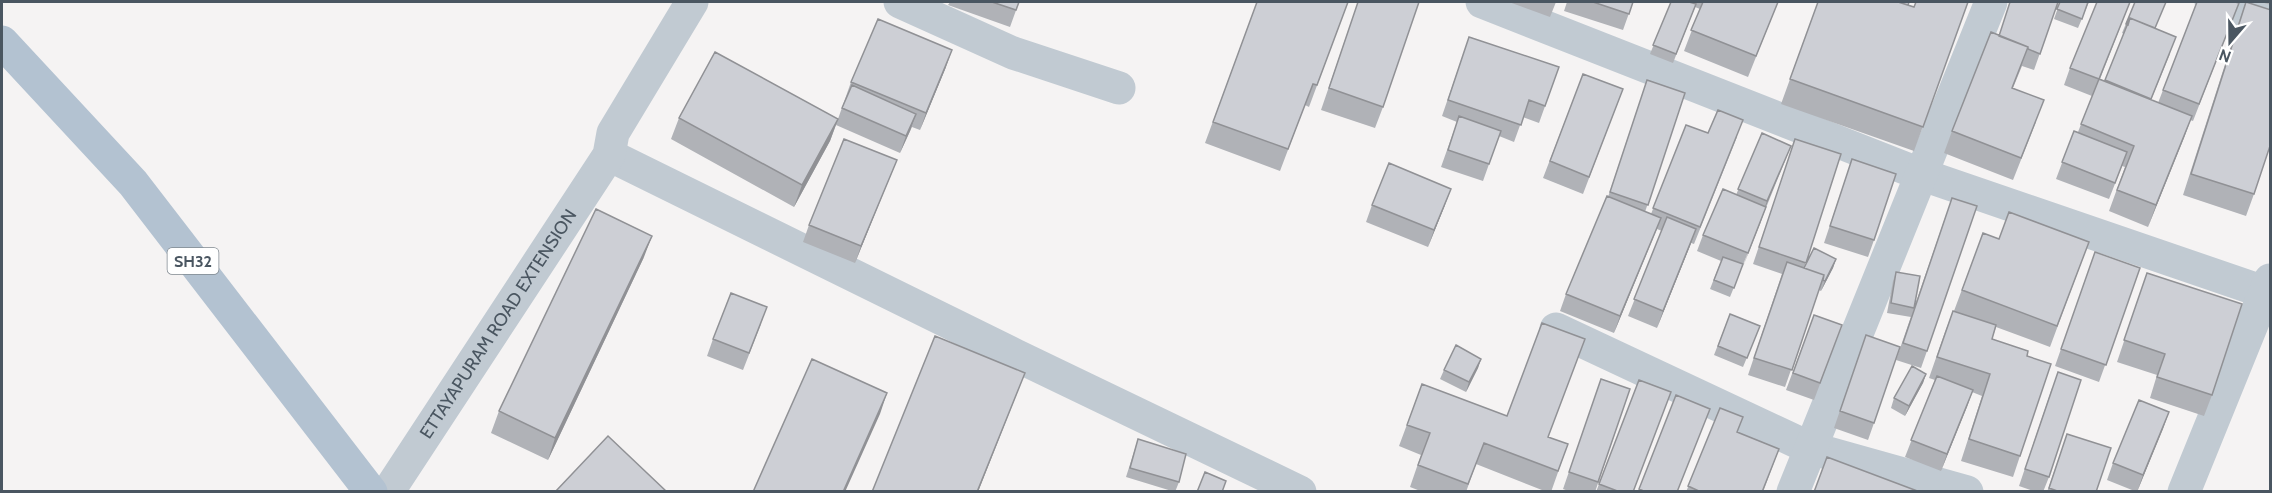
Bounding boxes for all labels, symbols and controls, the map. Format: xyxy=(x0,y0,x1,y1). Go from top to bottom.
north arrow xyxy=(2200,12,2260,72)
text: N xyxy=(2216,45,2234,66)
street label: ETTAYAPURAM ROAD EXTENSION xyxy=(415,205,581,443)
road number: SH32 xyxy=(168,248,218,274)

